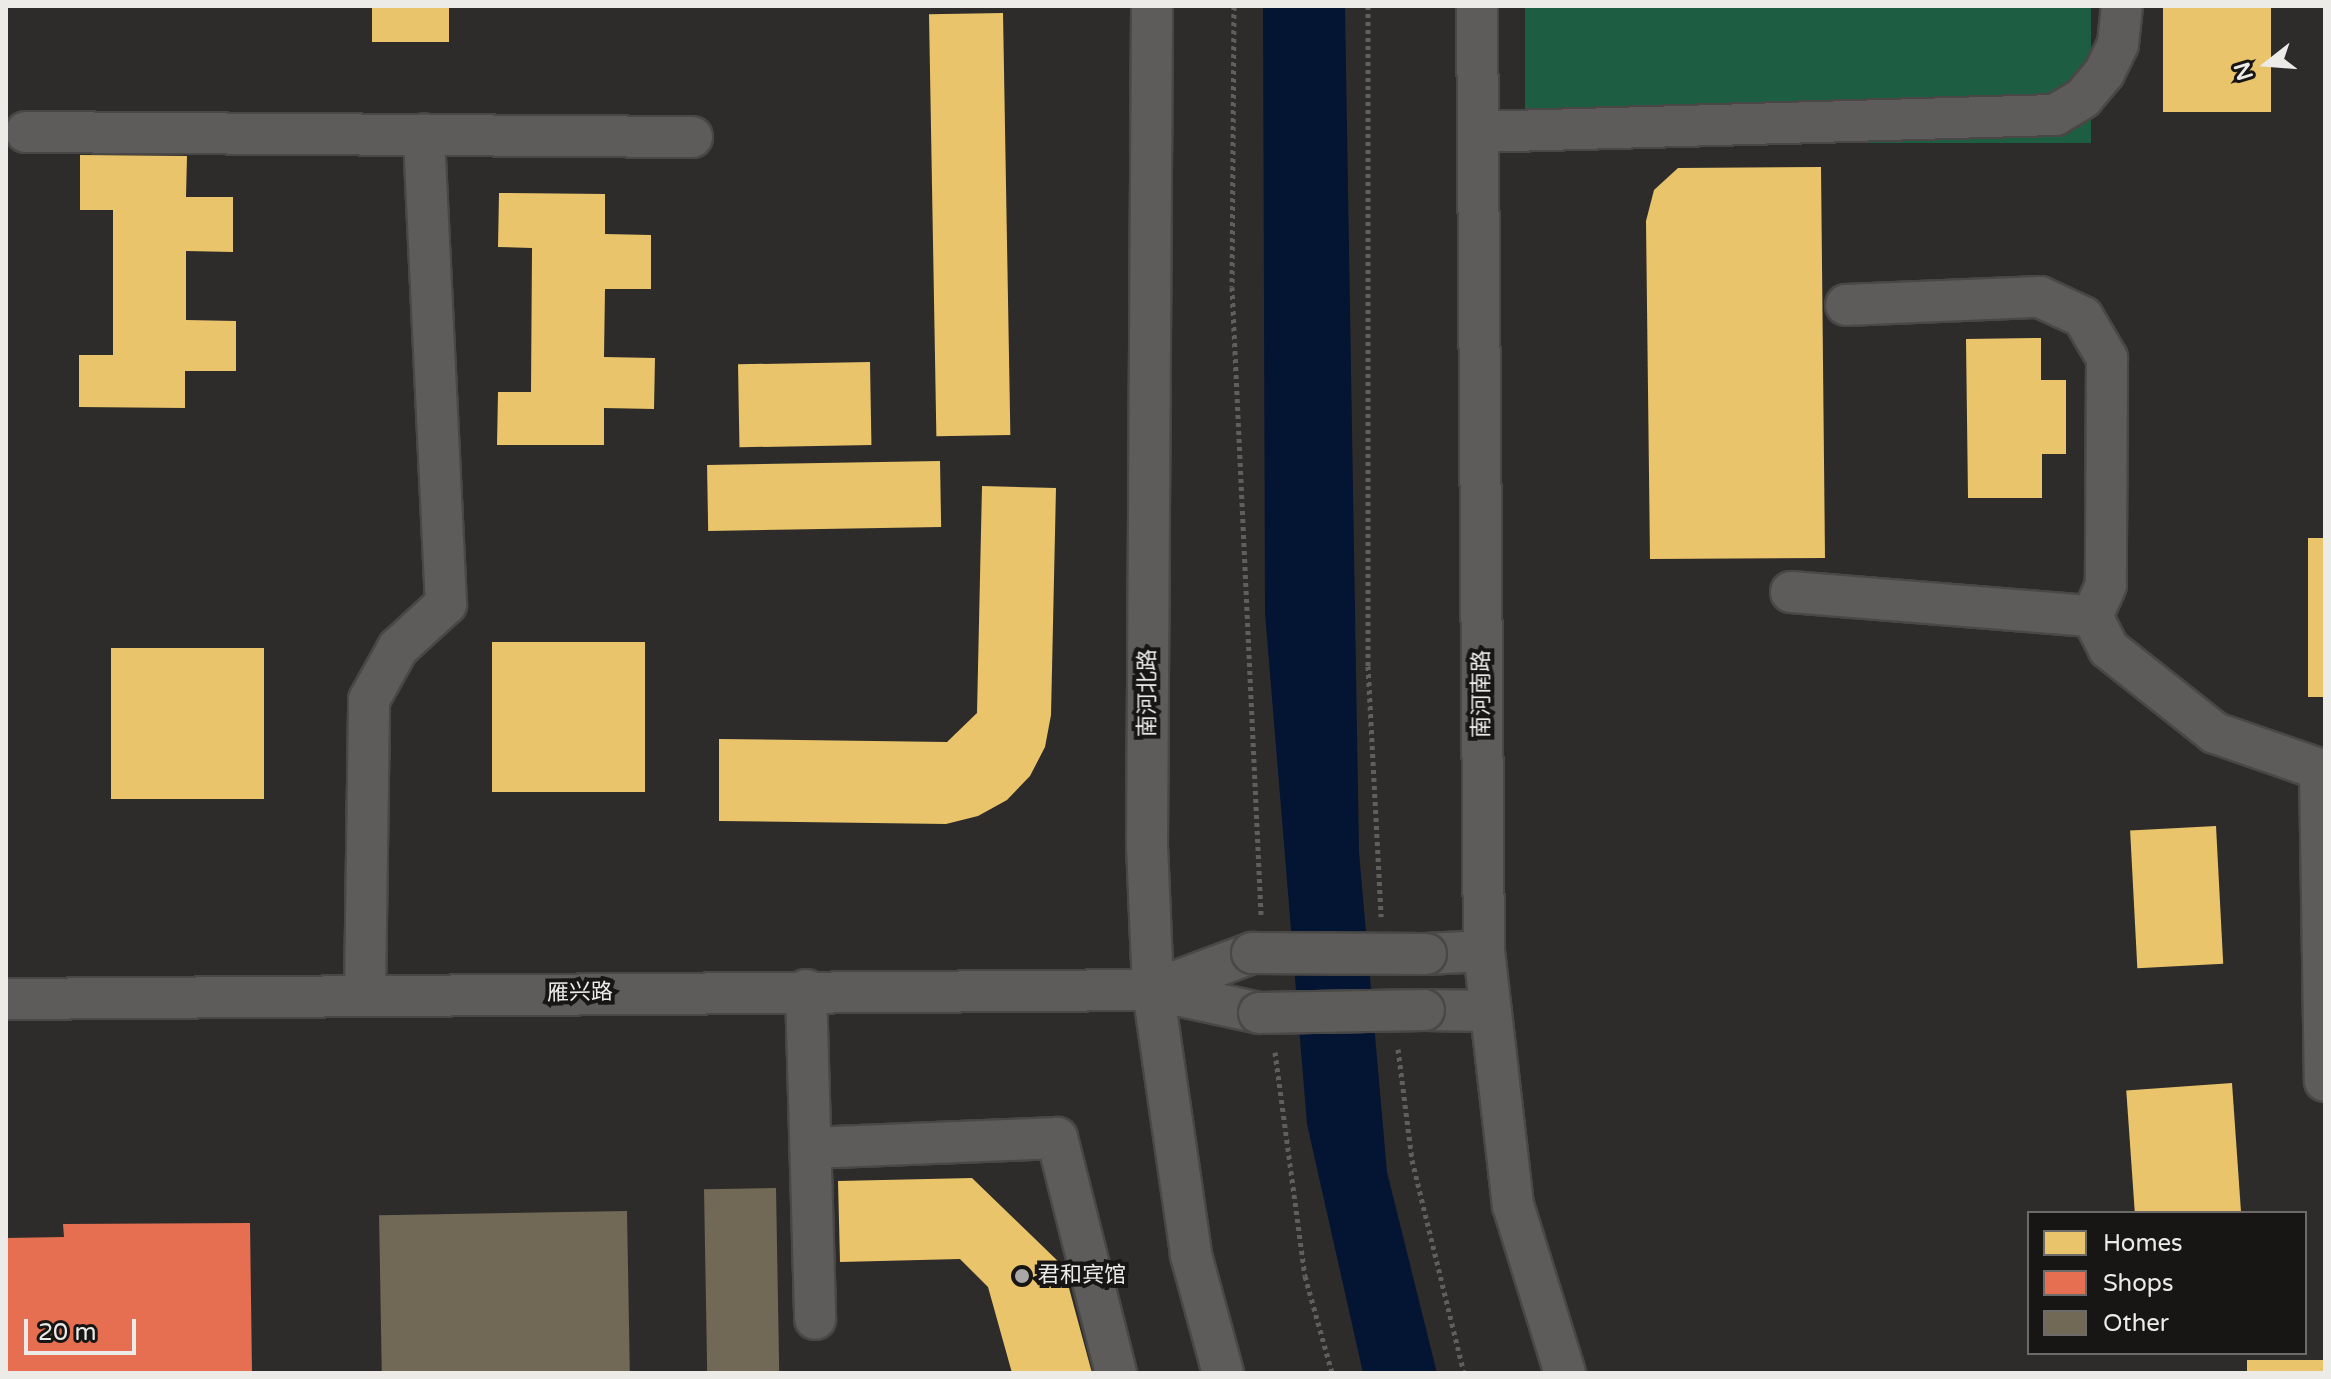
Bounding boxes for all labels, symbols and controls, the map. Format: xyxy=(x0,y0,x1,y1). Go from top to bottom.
north arrow xyxy=(2227,24,2307,104)
text: N xyxy=(2229,59,2259,83)
street label: 南河北路 xyxy=(1135,649,1161,737)
street label: 南河南路 xyxy=(1469,650,1495,738)
street label: 雁兴路 xyxy=(547,979,613,1007)
legend xyxy=(2027,1211,2307,1355)
text: Homes xyxy=(2103,1229,2183,1258)
place label: 君和宾馆 xyxy=(1038,1263,1126,1289)
marker: 君和宾馆 xyxy=(1013,1267,1031,1285)
text: Shops xyxy=(2103,1269,2173,1298)
scale bar xyxy=(28,1303,140,1353)
text: Other xyxy=(2103,1309,2169,1338)
text: 20 m xyxy=(38,1318,96,1347)

